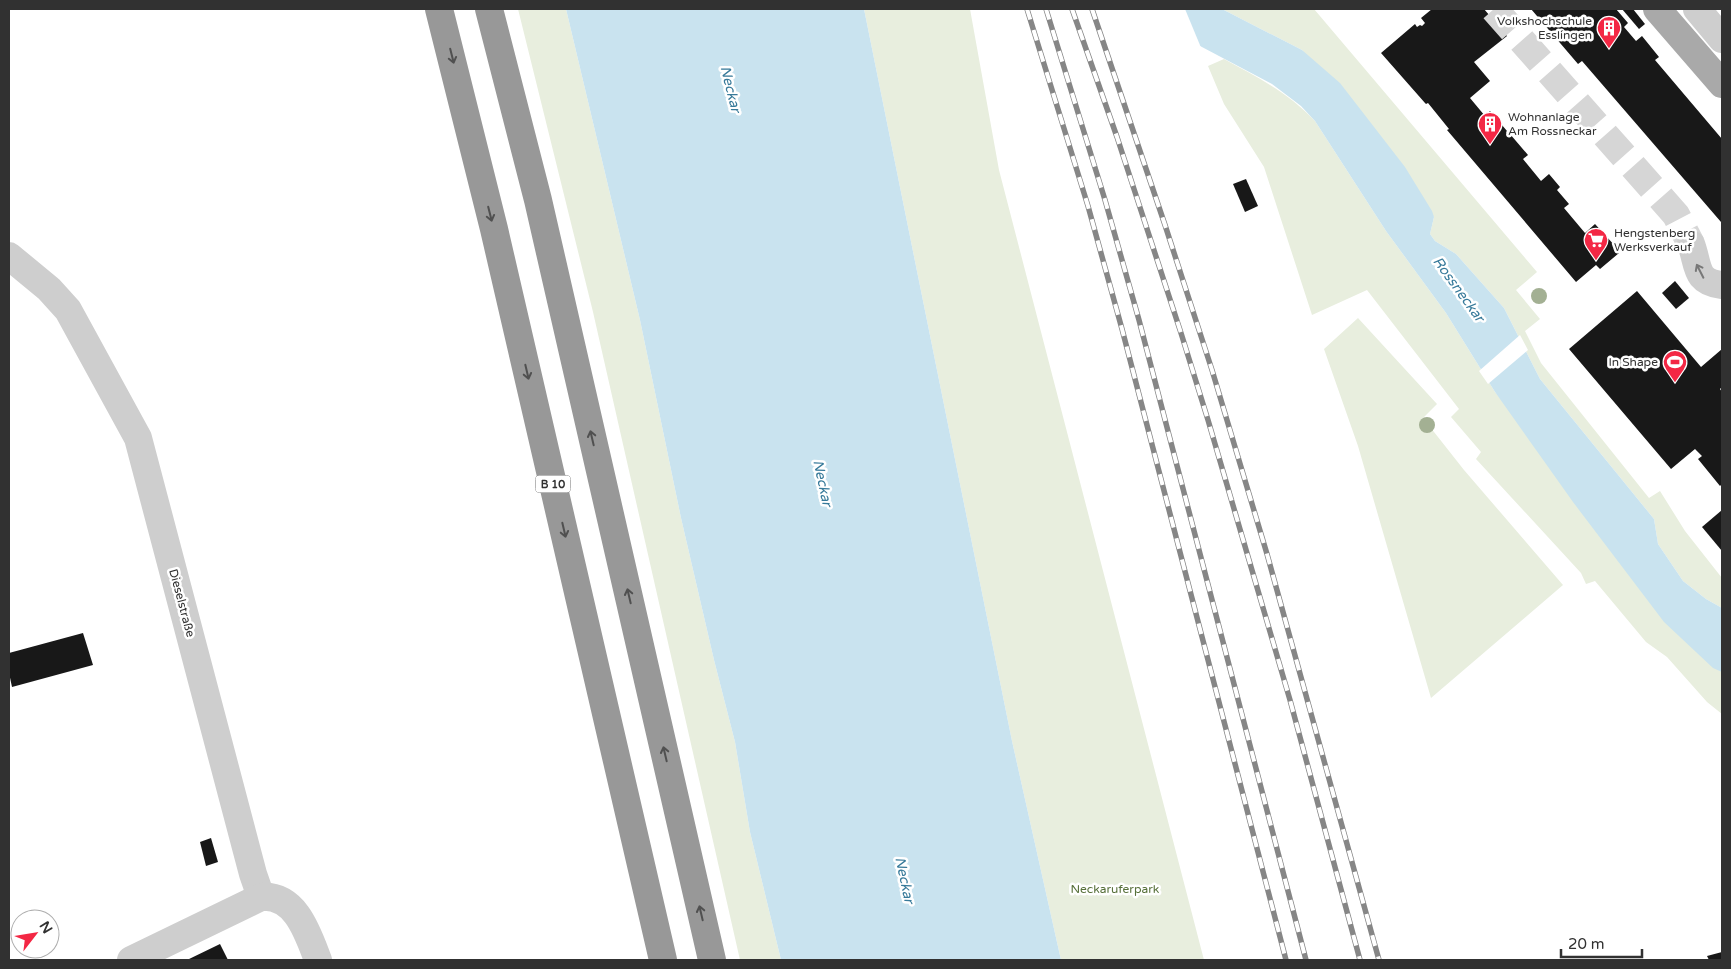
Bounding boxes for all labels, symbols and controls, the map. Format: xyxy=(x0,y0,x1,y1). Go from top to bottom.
place label: Volkshochschule Esslingen xyxy=(1497,14,1592,42)
building icon: Volkshochschule Esslingen xyxy=(1596,15,1622,49)
one-way arrow xyxy=(447,47,457,63)
water label: Neckar xyxy=(717,64,745,116)
place label: Wohnanlage Am Rossneckar xyxy=(1508,110,1597,138)
building icon: Wohnanlage Am Rossneckar xyxy=(1477,111,1503,145)
one-way arrow xyxy=(486,205,495,221)
place label: Hengstenberg Werksverkauf xyxy=(1614,226,1695,254)
supermarket icon: Hengstenberg Werksverkauf xyxy=(1583,227,1609,261)
water label: Rossneckar xyxy=(1429,253,1489,327)
one-way arrow xyxy=(1694,264,1704,279)
sports icon: In Shape xyxy=(1662,349,1688,383)
place label: In Shape xyxy=(1609,355,1658,369)
one-way arrow xyxy=(523,364,532,380)
one-way arrow xyxy=(587,430,596,446)
water label: Neckar xyxy=(809,458,836,510)
road number: B 10 xyxy=(536,476,570,492)
one-way arrow xyxy=(560,522,569,538)
street label: Dieselstraße xyxy=(166,567,198,639)
one-way arrow xyxy=(624,588,633,604)
one-way arrow xyxy=(660,747,669,763)
water label: Neckar xyxy=(891,855,918,907)
park label: Neckaruferpark xyxy=(1071,882,1160,896)
one-way arrow xyxy=(696,905,705,921)
north arrow xyxy=(10,909,60,959)
text: N xyxy=(36,918,56,937)
scale bar xyxy=(1561,926,1642,958)
text: 20 m xyxy=(1568,935,1605,953)

